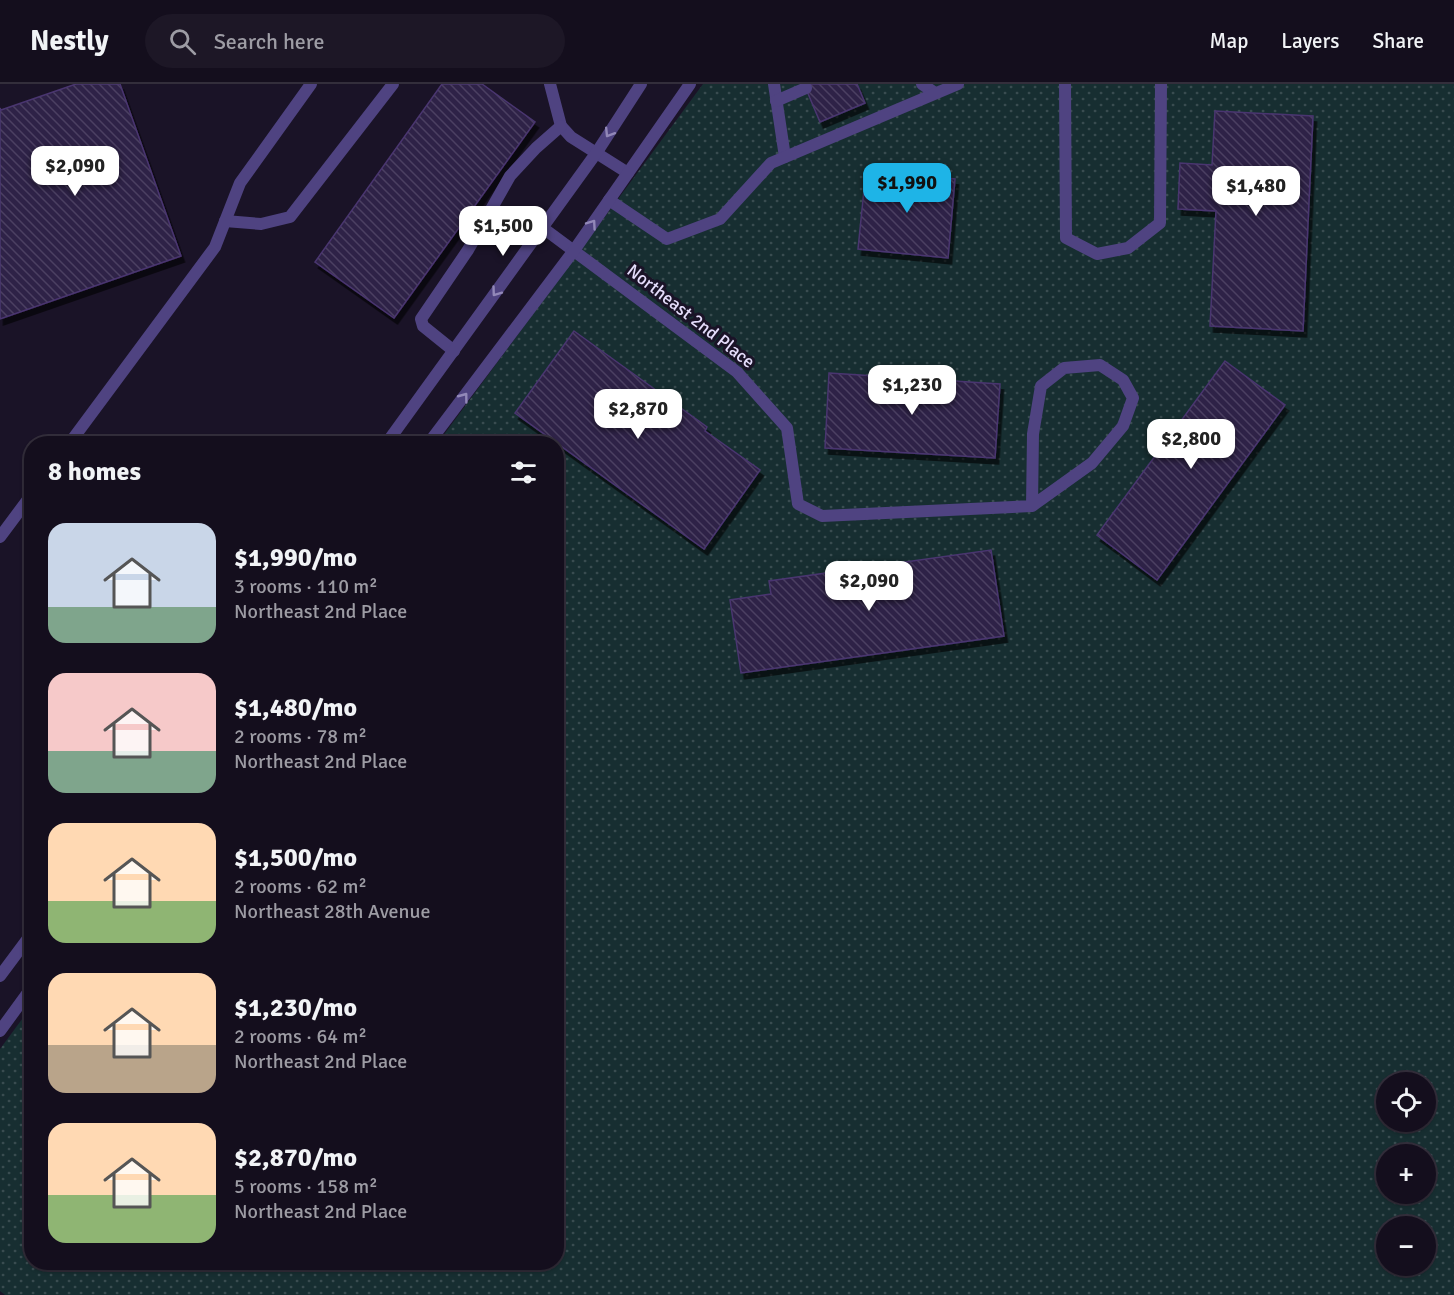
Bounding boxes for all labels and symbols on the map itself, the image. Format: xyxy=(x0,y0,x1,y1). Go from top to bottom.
one-way arrow xyxy=(606,127,617,138)
pin: $2,090 xyxy=(26,146,124,197)
pin: $1,990 xyxy=(858,163,956,214)
pin: $1,480 xyxy=(1207,166,1305,217)
pin: $1,500 xyxy=(454,206,552,257)
one-way arrow xyxy=(585,219,596,230)
street label: Northeast 2nd Place xyxy=(623,259,759,373)
one-way arrow xyxy=(492,286,503,297)
pin: $1,230 xyxy=(863,365,961,416)
pin: $2,870 xyxy=(589,389,687,440)
one-way arrow xyxy=(456,393,467,404)
pin: $2,800 xyxy=(1142,419,1240,470)
pin: $2,090 xyxy=(820,561,918,612)

